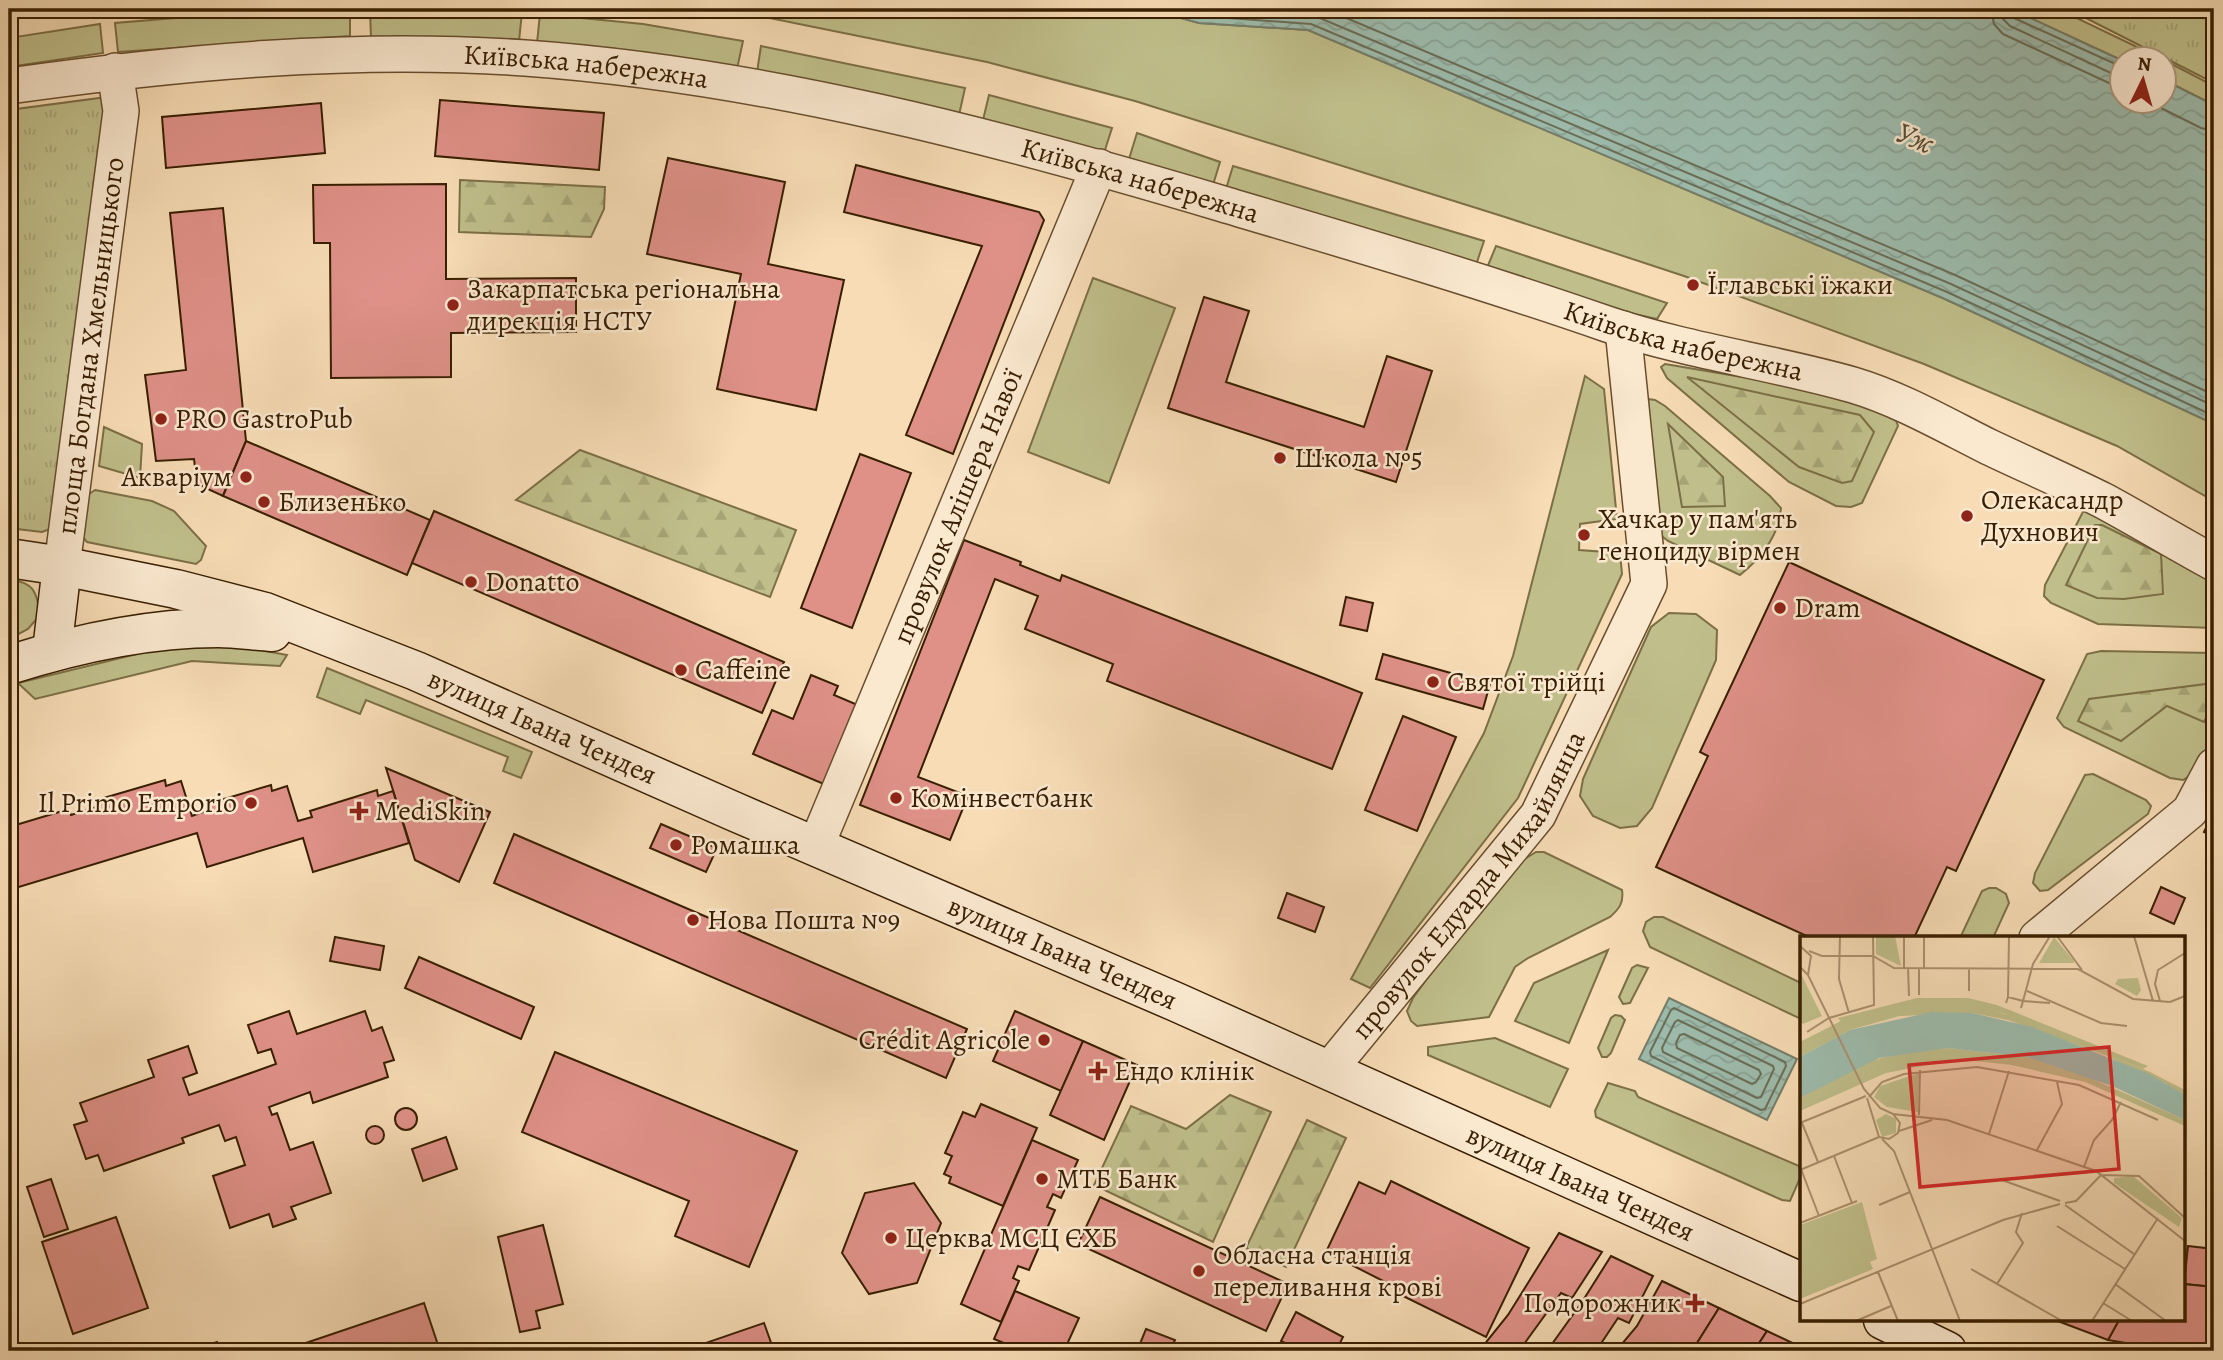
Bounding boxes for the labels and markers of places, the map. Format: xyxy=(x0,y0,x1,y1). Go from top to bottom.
place label: Їглавські їжаки xyxy=(1707,266,1893,304)
place label: Закарпатська регіональна дирекція НСТУ xyxy=(466,270,780,340)
marker: Їглавські їжаки xyxy=(1685,277,1701,293)
marker: Закарпатська регіональна дирекція НСТУ xyxy=(445,297,461,313)
place label: PRO GastroPub xyxy=(175,400,353,438)
marker: PRO GastroPub xyxy=(153,411,169,427)
place label: Школа №5 xyxy=(1294,439,1423,477)
marker: Школа №5 xyxy=(1272,450,1288,466)
place label: Акваріум xyxy=(120,458,232,496)
marker: Акваріум xyxy=(238,469,254,485)
place label: Олекасандр Духнович xyxy=(1981,481,2123,551)
place label: Близенько xyxy=(278,483,406,521)
marker: Близенько xyxy=(256,494,272,510)
place label: Хачкар у пам'ять геноциду вірмен xyxy=(1598,500,1801,570)
marker: Олекасандр Духнович xyxy=(1959,508,1975,524)
marker: Хачкар у пам'ять геноциду вірмен xyxy=(1576,527,1592,543)
place label: Donatto xyxy=(485,563,579,601)
marker: Donatto xyxy=(463,574,479,590)
place label: Dram xyxy=(1794,589,1860,627)
marker: Dram xyxy=(1772,600,1788,616)
place label: Caffeine xyxy=(695,651,791,689)
marker: Caffeine xyxy=(673,662,689,678)
place label: Святої трійці xyxy=(1447,663,1606,701)
marker: Святої трійці xyxy=(1425,674,1441,690)
place label: Комінвестбанк xyxy=(910,779,1093,817)
place label: Il Primo Emporio xyxy=(38,784,237,822)
marker: Комінвестбанк xyxy=(888,790,904,806)
place label: MediSkin xyxy=(375,792,485,830)
marker: Il Primo Emporio xyxy=(243,795,259,811)
marker: MediSkin xyxy=(349,801,369,821)
place label: Ромашка xyxy=(690,826,800,864)
marker: Ромашка xyxy=(668,837,684,853)
place label: Нова Пошта №9 xyxy=(707,901,900,939)
marker: Нова Пошта №9 xyxy=(685,912,701,928)
place label: Crédit Agricole xyxy=(859,1021,1030,1059)
marker: Crédit Agricole xyxy=(1036,1032,1052,1048)
place label: Ендо клінік xyxy=(1114,1052,1255,1090)
marker: Ендо клінік xyxy=(1088,1061,1108,1081)
place label: МТБ Банк xyxy=(1056,1160,1177,1198)
marker: МТБ Банк xyxy=(1034,1171,1050,1187)
place label: Церква МСЦ ЄХБ xyxy=(905,1219,1117,1257)
marker: Церква МСЦ ЄХБ xyxy=(883,1230,899,1246)
place label: Обласна станція переливання крові xyxy=(1213,1236,1442,1306)
marker: Обласна станція переливання крові xyxy=(1191,1263,1207,1279)
place label: Подорожник xyxy=(1523,1284,1681,1322)
marker: Подорожник xyxy=(1687,1295,1703,1311)

